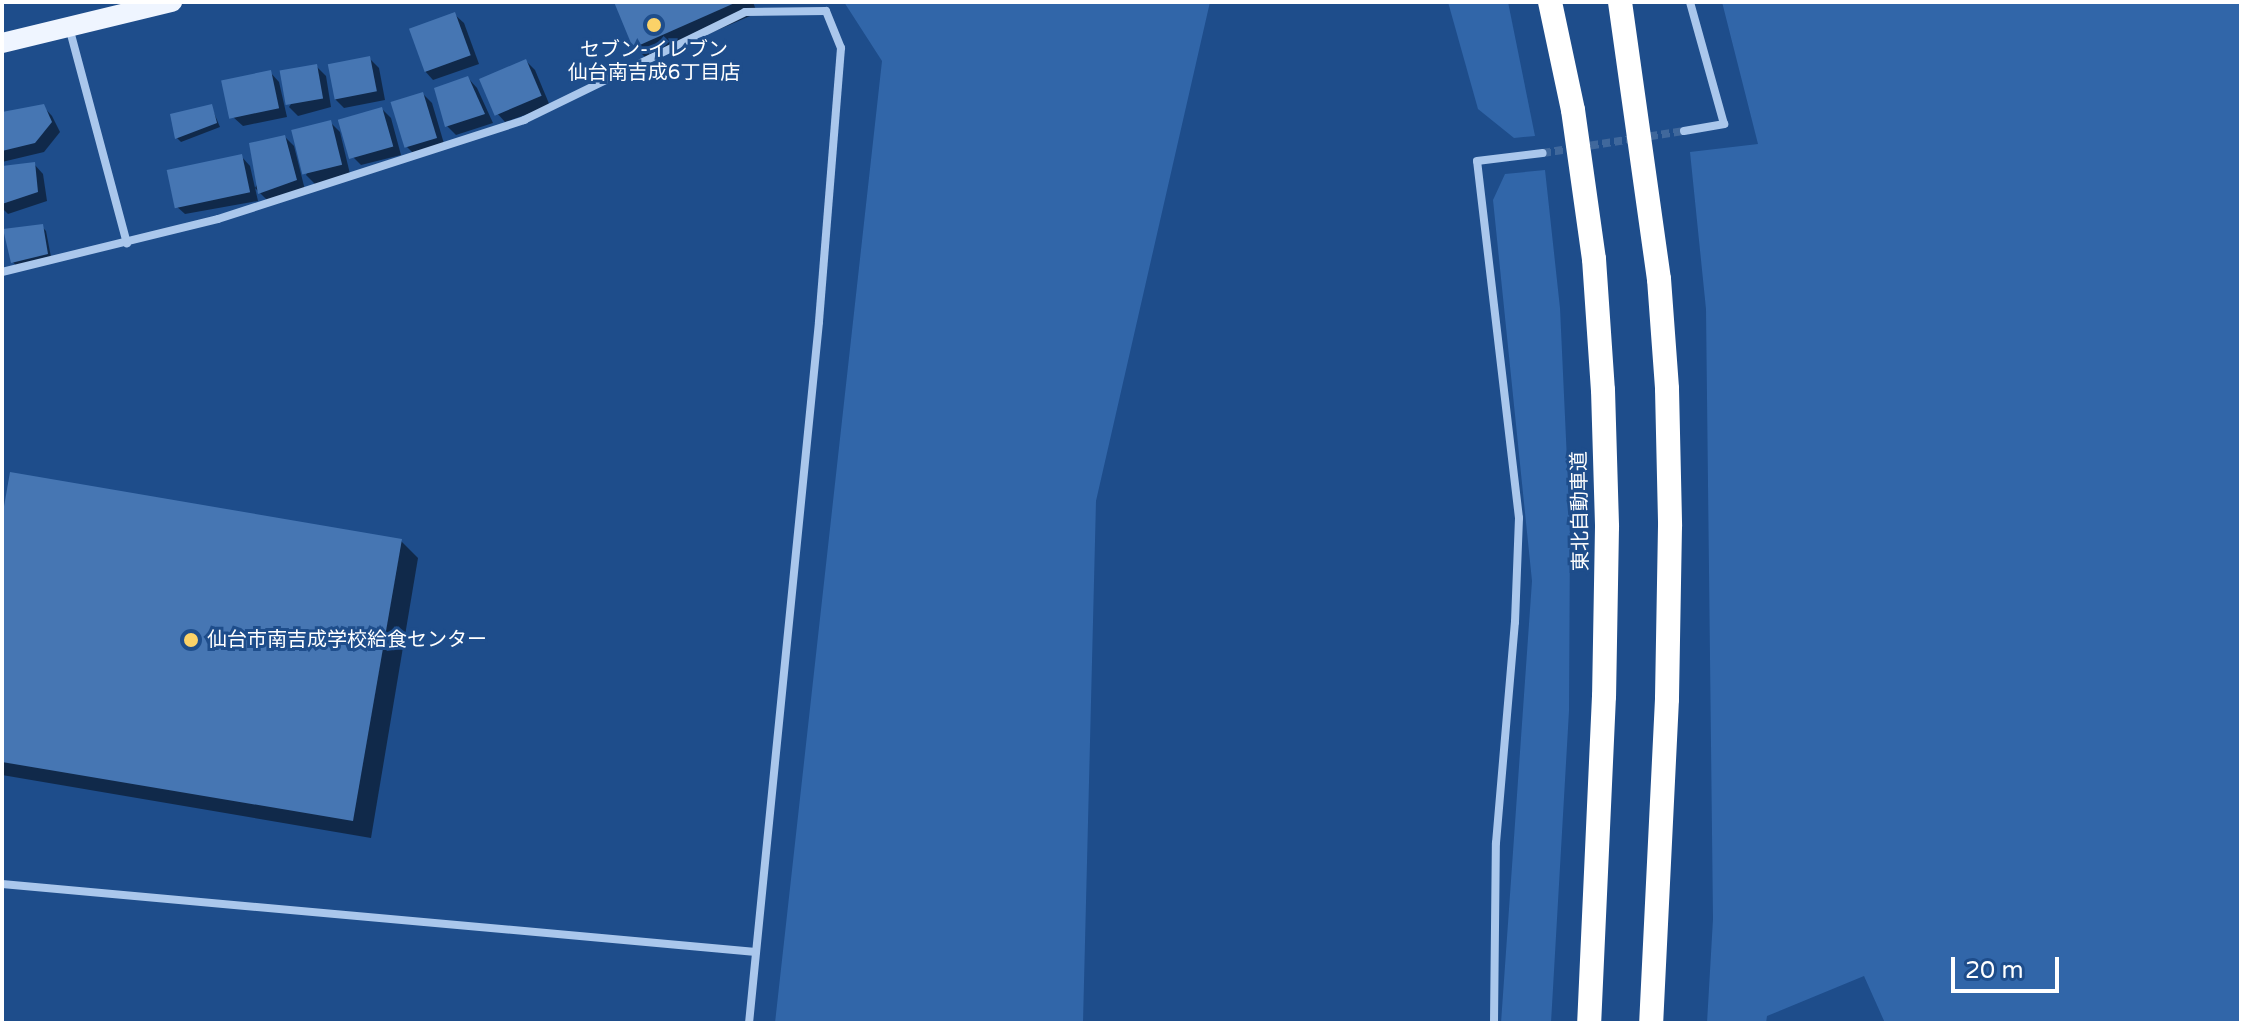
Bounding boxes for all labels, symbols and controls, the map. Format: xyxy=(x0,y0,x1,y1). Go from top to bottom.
marker: セブン-イレブン 仙台南吉成6丁目店 xyxy=(645,16,663,34)
place label: セブン-イレブン 仙台南吉成6丁目店 xyxy=(568,38,740,85)
street label: 東北自動車道 xyxy=(1568,451,1594,571)
place label: 仙台市南吉成学校給食センター xyxy=(207,628,487,652)
marker: 仙台市南吉成学校給食センター xyxy=(182,631,200,649)
scale bar xyxy=(1955,941,2063,991)
text: 20 m xyxy=(1965,956,2023,985)

